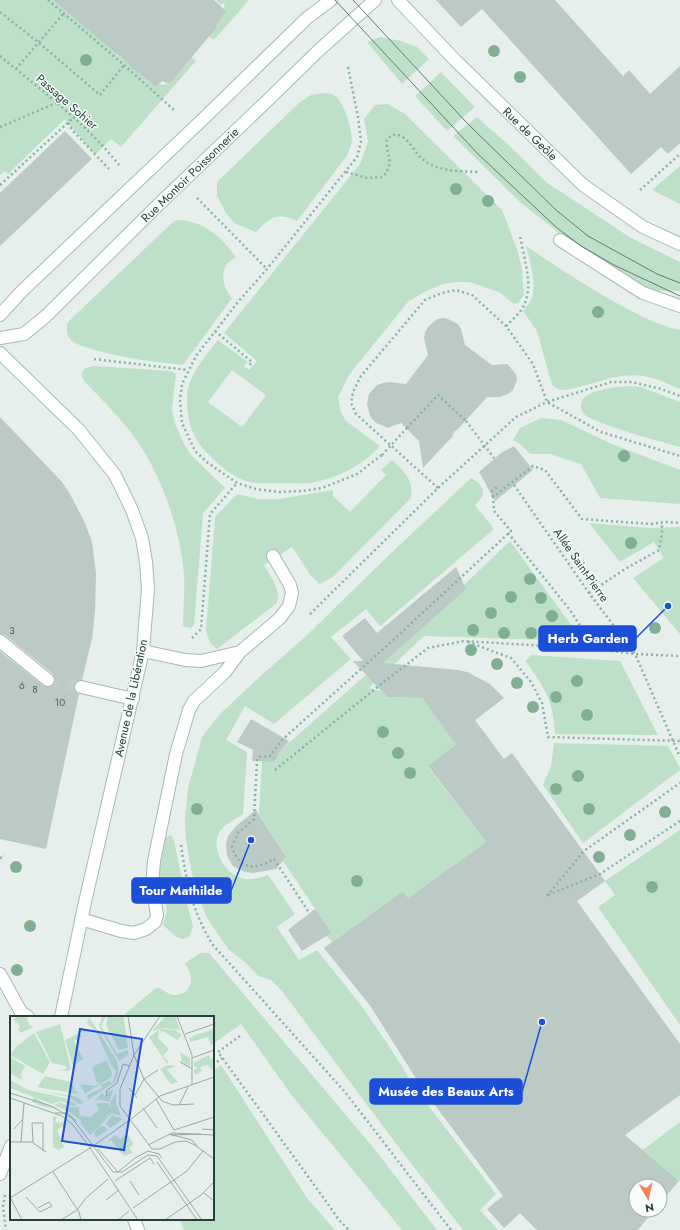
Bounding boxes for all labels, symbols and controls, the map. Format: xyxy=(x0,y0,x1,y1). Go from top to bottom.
street label: Passage Sohier xyxy=(32,70,103,135)
street label: Rue de Geôle xyxy=(498,103,562,165)
street label: Rue Montoir Poissonnerie xyxy=(137,123,243,227)
street label: Allée Saint-Pierre xyxy=(549,524,613,606)
house number: 3 xyxy=(9,623,15,638)
callout: Herb Garden xyxy=(539,626,636,651)
text: Herb Garden xyxy=(548,629,628,648)
street label: Avenue de la Libération xyxy=(110,637,152,759)
house number: 6 xyxy=(19,678,25,693)
house number: 8 xyxy=(32,682,38,697)
house number: 10 xyxy=(55,695,65,710)
callout: Tour Mathilde xyxy=(132,878,231,903)
text: Tour Mathilde xyxy=(139,881,223,900)
inset map xyxy=(10,1016,214,1220)
callout: Musée des Beaux Arts xyxy=(370,1079,522,1104)
text: Musée des Beaux Arts xyxy=(378,1082,514,1101)
north arrow xyxy=(628,1178,668,1218)
text: N xyxy=(644,1199,655,1216)

